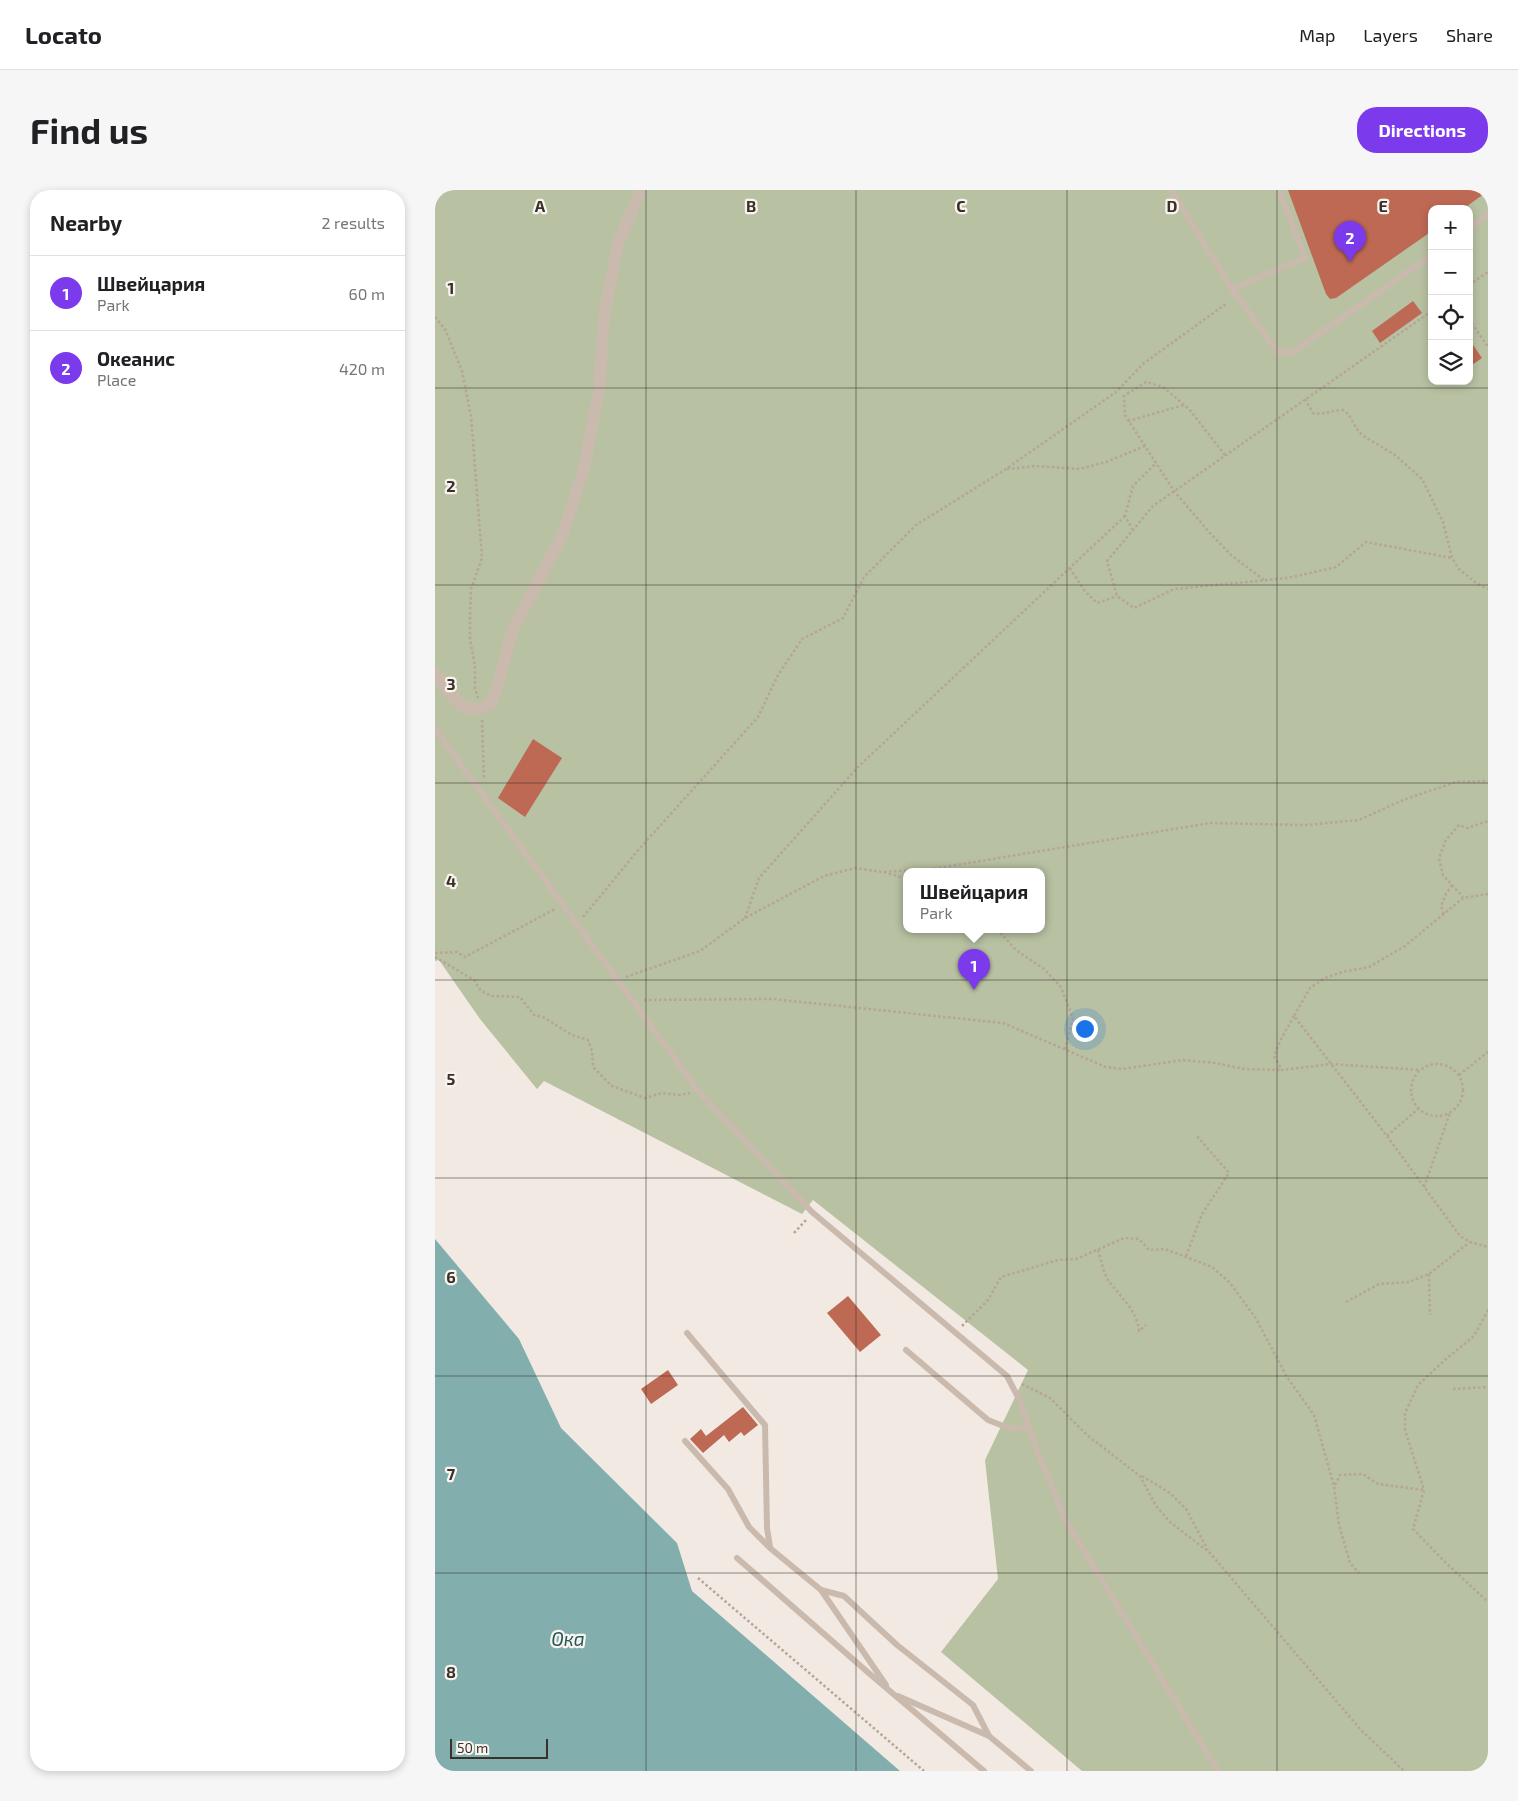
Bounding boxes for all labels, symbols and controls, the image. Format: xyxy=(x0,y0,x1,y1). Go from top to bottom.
text: Locato xyxy=(25,20,102,49)
text: Map xyxy=(1299,24,1335,46)
text: Layers xyxy=(1363,24,1418,46)
text: Share xyxy=(1446,24,1493,46)
button: Directions xyxy=(1357,107,1488,153)
text: Find us xyxy=(30,109,148,151)
text: A xyxy=(535,196,546,215)
text: B xyxy=(746,196,756,215)
text: C xyxy=(956,196,966,215)
text: D xyxy=(1167,196,1178,215)
text: E xyxy=(1378,196,1388,215)
map controls xyxy=(1428,205,1473,385)
button: + xyxy=(1428,205,1473,250)
text: Nearby xyxy=(50,210,122,235)
text: 2 results xyxy=(322,213,385,232)
pin: 2 xyxy=(1334,221,1366,262)
button: − xyxy=(1428,250,1473,295)
text: Швейцария xyxy=(97,272,205,295)
text: 1 xyxy=(448,278,454,297)
text: 1 xyxy=(63,284,69,303)
text: 60 m xyxy=(349,284,385,303)
text: Park xyxy=(97,295,130,314)
button: locate xyxy=(1428,295,1473,340)
button: layers xyxy=(1428,340,1473,385)
text: Океанис xyxy=(97,347,175,370)
text: 2 xyxy=(61,359,71,378)
text: 420 m xyxy=(339,359,385,378)
text: Place xyxy=(97,370,136,389)
text: 2 xyxy=(446,476,456,495)
text: 3 xyxy=(446,674,456,693)
popup xyxy=(903,868,1045,933)
text: 4 xyxy=(446,871,456,890)
text: Швейцария xyxy=(920,880,1028,903)
text: Park xyxy=(920,903,953,922)
pin: 1 xyxy=(958,949,990,990)
your location xyxy=(1072,1016,1098,1042)
text: 5 xyxy=(447,1069,456,1088)
text: 6 xyxy=(446,1267,456,1286)
text: 7 xyxy=(447,1464,456,1483)
water label: Ока xyxy=(551,1627,585,1650)
text: 8 xyxy=(446,1662,456,1681)
scale bar xyxy=(450,1736,547,1759)
text: 50 m xyxy=(457,1739,488,1756)

